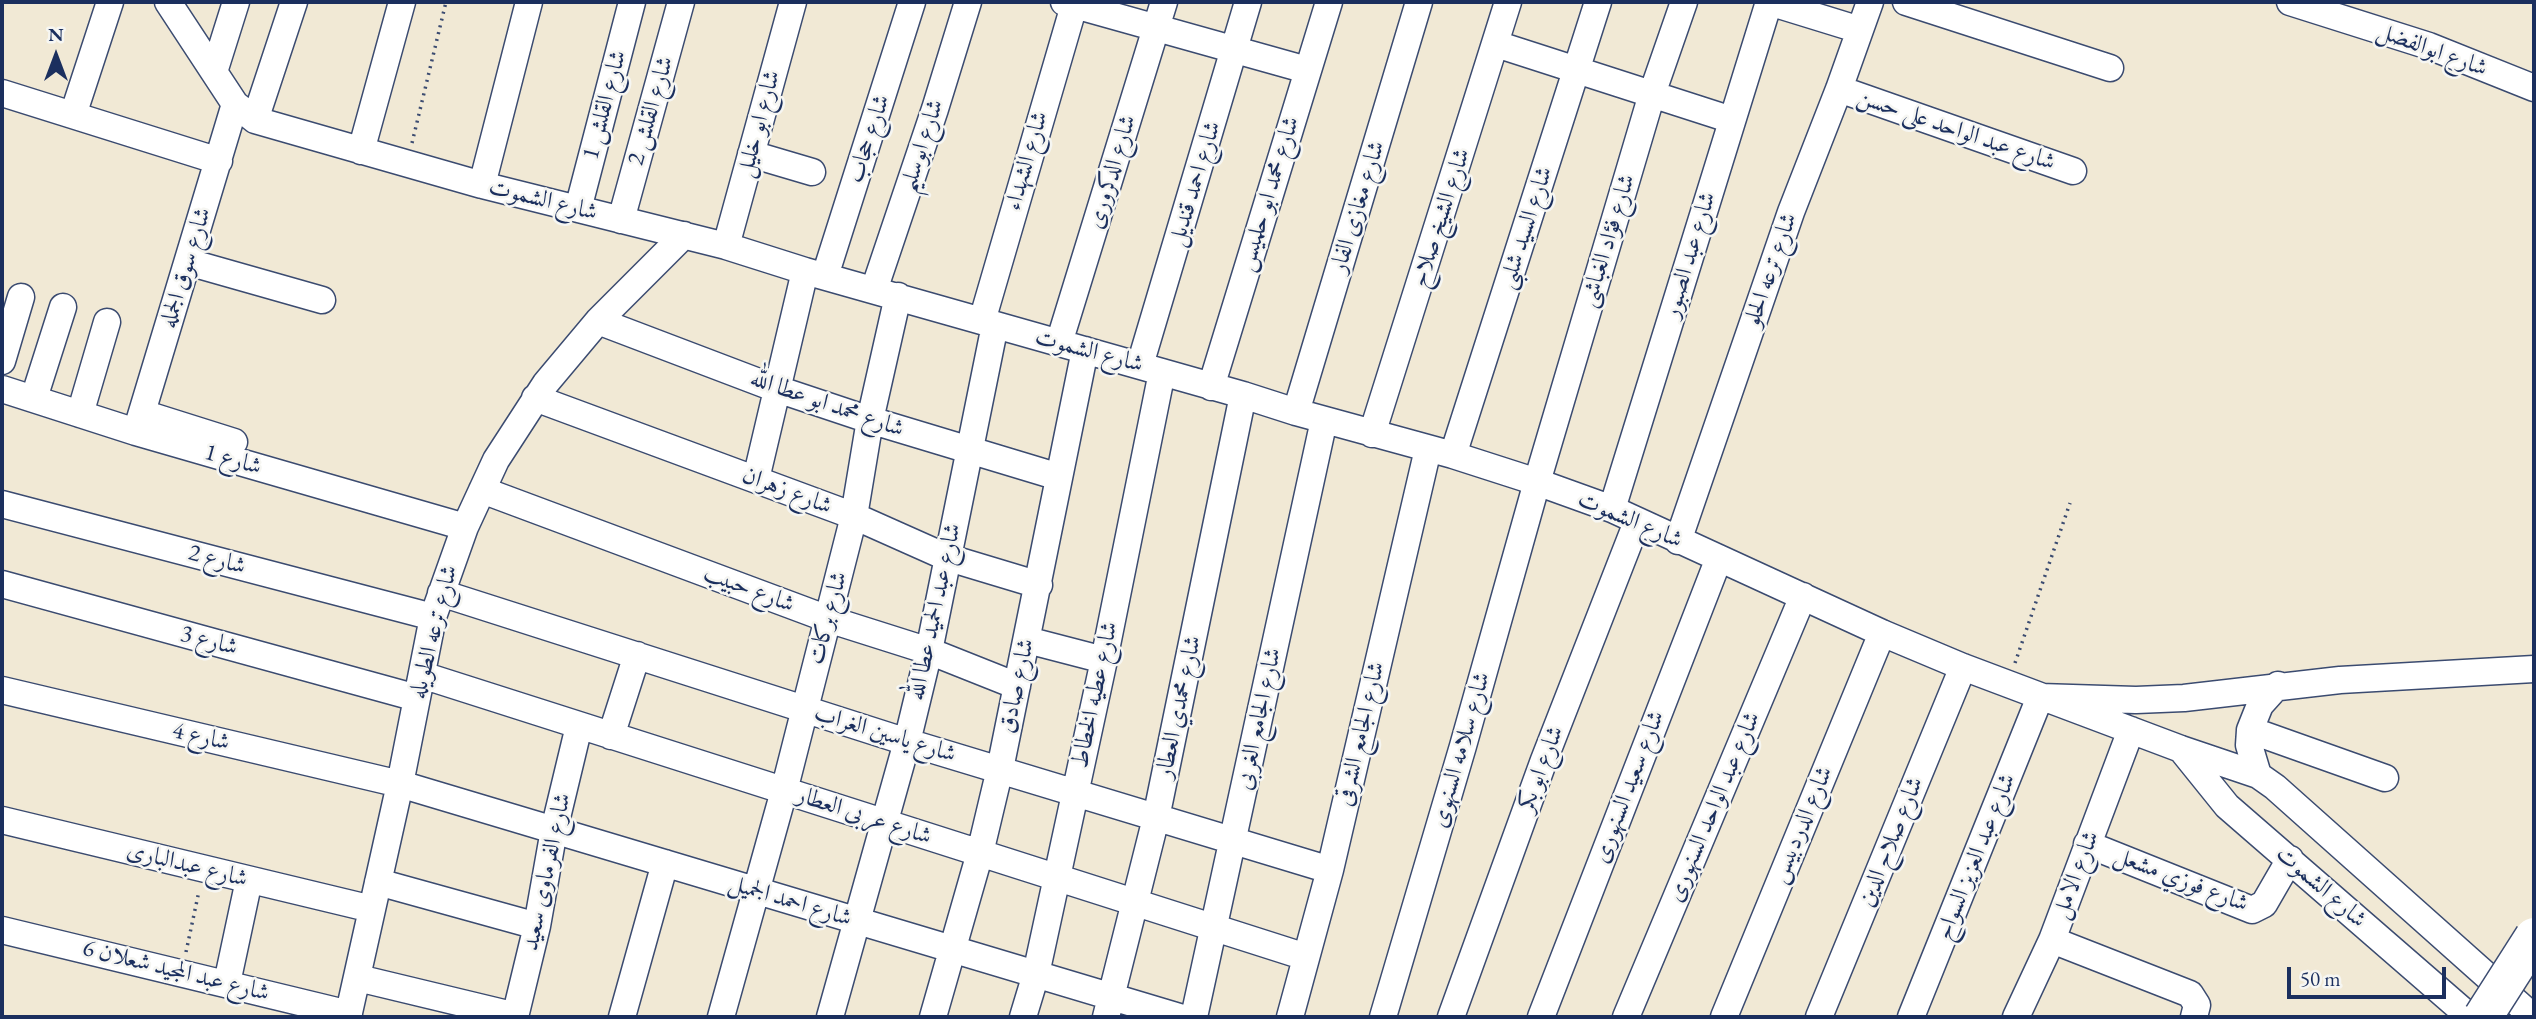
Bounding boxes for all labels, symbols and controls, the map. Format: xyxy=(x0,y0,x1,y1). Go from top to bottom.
street label: شارع ابوالفضل xyxy=(2373,17,2491,83)
north arrow xyxy=(21,21,91,91)
text: N xyxy=(48,22,64,47)
street label: شارع القلش 1 xyxy=(577,47,633,163)
street label: شارع القلش 2 xyxy=(622,53,680,169)
street label: شارع ابو خليل xyxy=(731,67,787,181)
street label: شارع عبد الواحد على حسن xyxy=(1853,83,2059,177)
street label: شارع حجاب xyxy=(841,91,897,187)
street label: شارع ابوسليم xyxy=(893,96,951,196)
street label: شارع الشهداء xyxy=(999,108,1055,214)
street label: شارع الدكرورى xyxy=(1081,112,1143,232)
street label: شارع محمد ابو حلميس xyxy=(1232,113,1306,275)
street label: شارع احمد قنديل xyxy=(1162,118,1228,250)
street label: شارع مغازى الفار xyxy=(1324,138,1392,276)
street label: شارع الشيخ صلاح xyxy=(1405,145,1477,291)
street label: شارع السيد شلبى xyxy=(1493,163,1559,293)
street label: شارع فؤاد الغباشى xyxy=(1574,171,1642,311)
street label: شارع الشموت xyxy=(486,173,600,227)
street label: شارع عبد الصبور xyxy=(1657,188,1723,322)
street label: شارع سوق الجمله xyxy=(154,204,218,332)
street label: شارع ترعه الحلو xyxy=(1738,209,1804,331)
street label: شارع الشموت xyxy=(1032,323,1146,379)
street label: شارع محمد ابو عطا الله xyxy=(746,364,908,444)
street label: شارع 1 xyxy=(201,438,265,482)
street label: شارع زهران xyxy=(738,461,836,521)
street label: شارع الشموت xyxy=(1573,485,1687,555)
street label: شارع عبد الحميد عطا الله xyxy=(902,521,968,703)
street label: شارع 2 xyxy=(185,539,249,581)
street label: شارع حبيب xyxy=(699,559,799,619)
street label: شارع ترعه الطويله xyxy=(403,562,465,702)
street label: شارع بركات xyxy=(802,568,854,668)
street label: شارع عطيه الخطاط xyxy=(1065,619,1125,771)
street label: شارع 3 xyxy=(177,620,241,662)
street label: شارع محمدي العطار xyxy=(1150,633,1208,781)
street label: شارع صادق xyxy=(993,636,1041,736)
street label: شارع الجامع الغربى xyxy=(1230,645,1288,793)
street label: شارع الجامع الشرقى xyxy=(1330,659,1392,809)
street label: شارع سلامه السنهوى xyxy=(1425,669,1497,831)
street label: شارع ياسين الغراب xyxy=(810,699,960,769)
street label: شارع سعيد السنهورى xyxy=(1587,707,1671,867)
street label: شارع عبد الواحد السنهورى xyxy=(1661,708,1767,906)
street label: شارع 4 xyxy=(170,716,232,758)
street label: شارع ابو بكر xyxy=(1511,722,1571,816)
street label: شارع الدردبيس xyxy=(1764,762,1840,888)
street label: شارع عبد العزيز السواح xyxy=(1930,770,2022,944)
street label: شارع صلاح الدين xyxy=(1852,773,1930,911)
street label: شارع عربى العطار xyxy=(793,781,935,851)
street label: شارع الفرماوى سعيد xyxy=(516,791,578,953)
street label: شارع الامل xyxy=(2046,827,2106,923)
street label: شارع عبدالبارى xyxy=(123,836,251,894)
street label: شارع الشموت xyxy=(2270,840,2372,934)
street label: شارع فوزي مشعل xyxy=(2110,841,2252,919)
street label: شارع احمد الجميل xyxy=(725,869,855,933)
street label: شارع عبد المجيد شعلان 6 xyxy=(80,934,272,1008)
scale bar xyxy=(2291,953,2450,997)
text: 50 m xyxy=(2300,965,2341,992)

